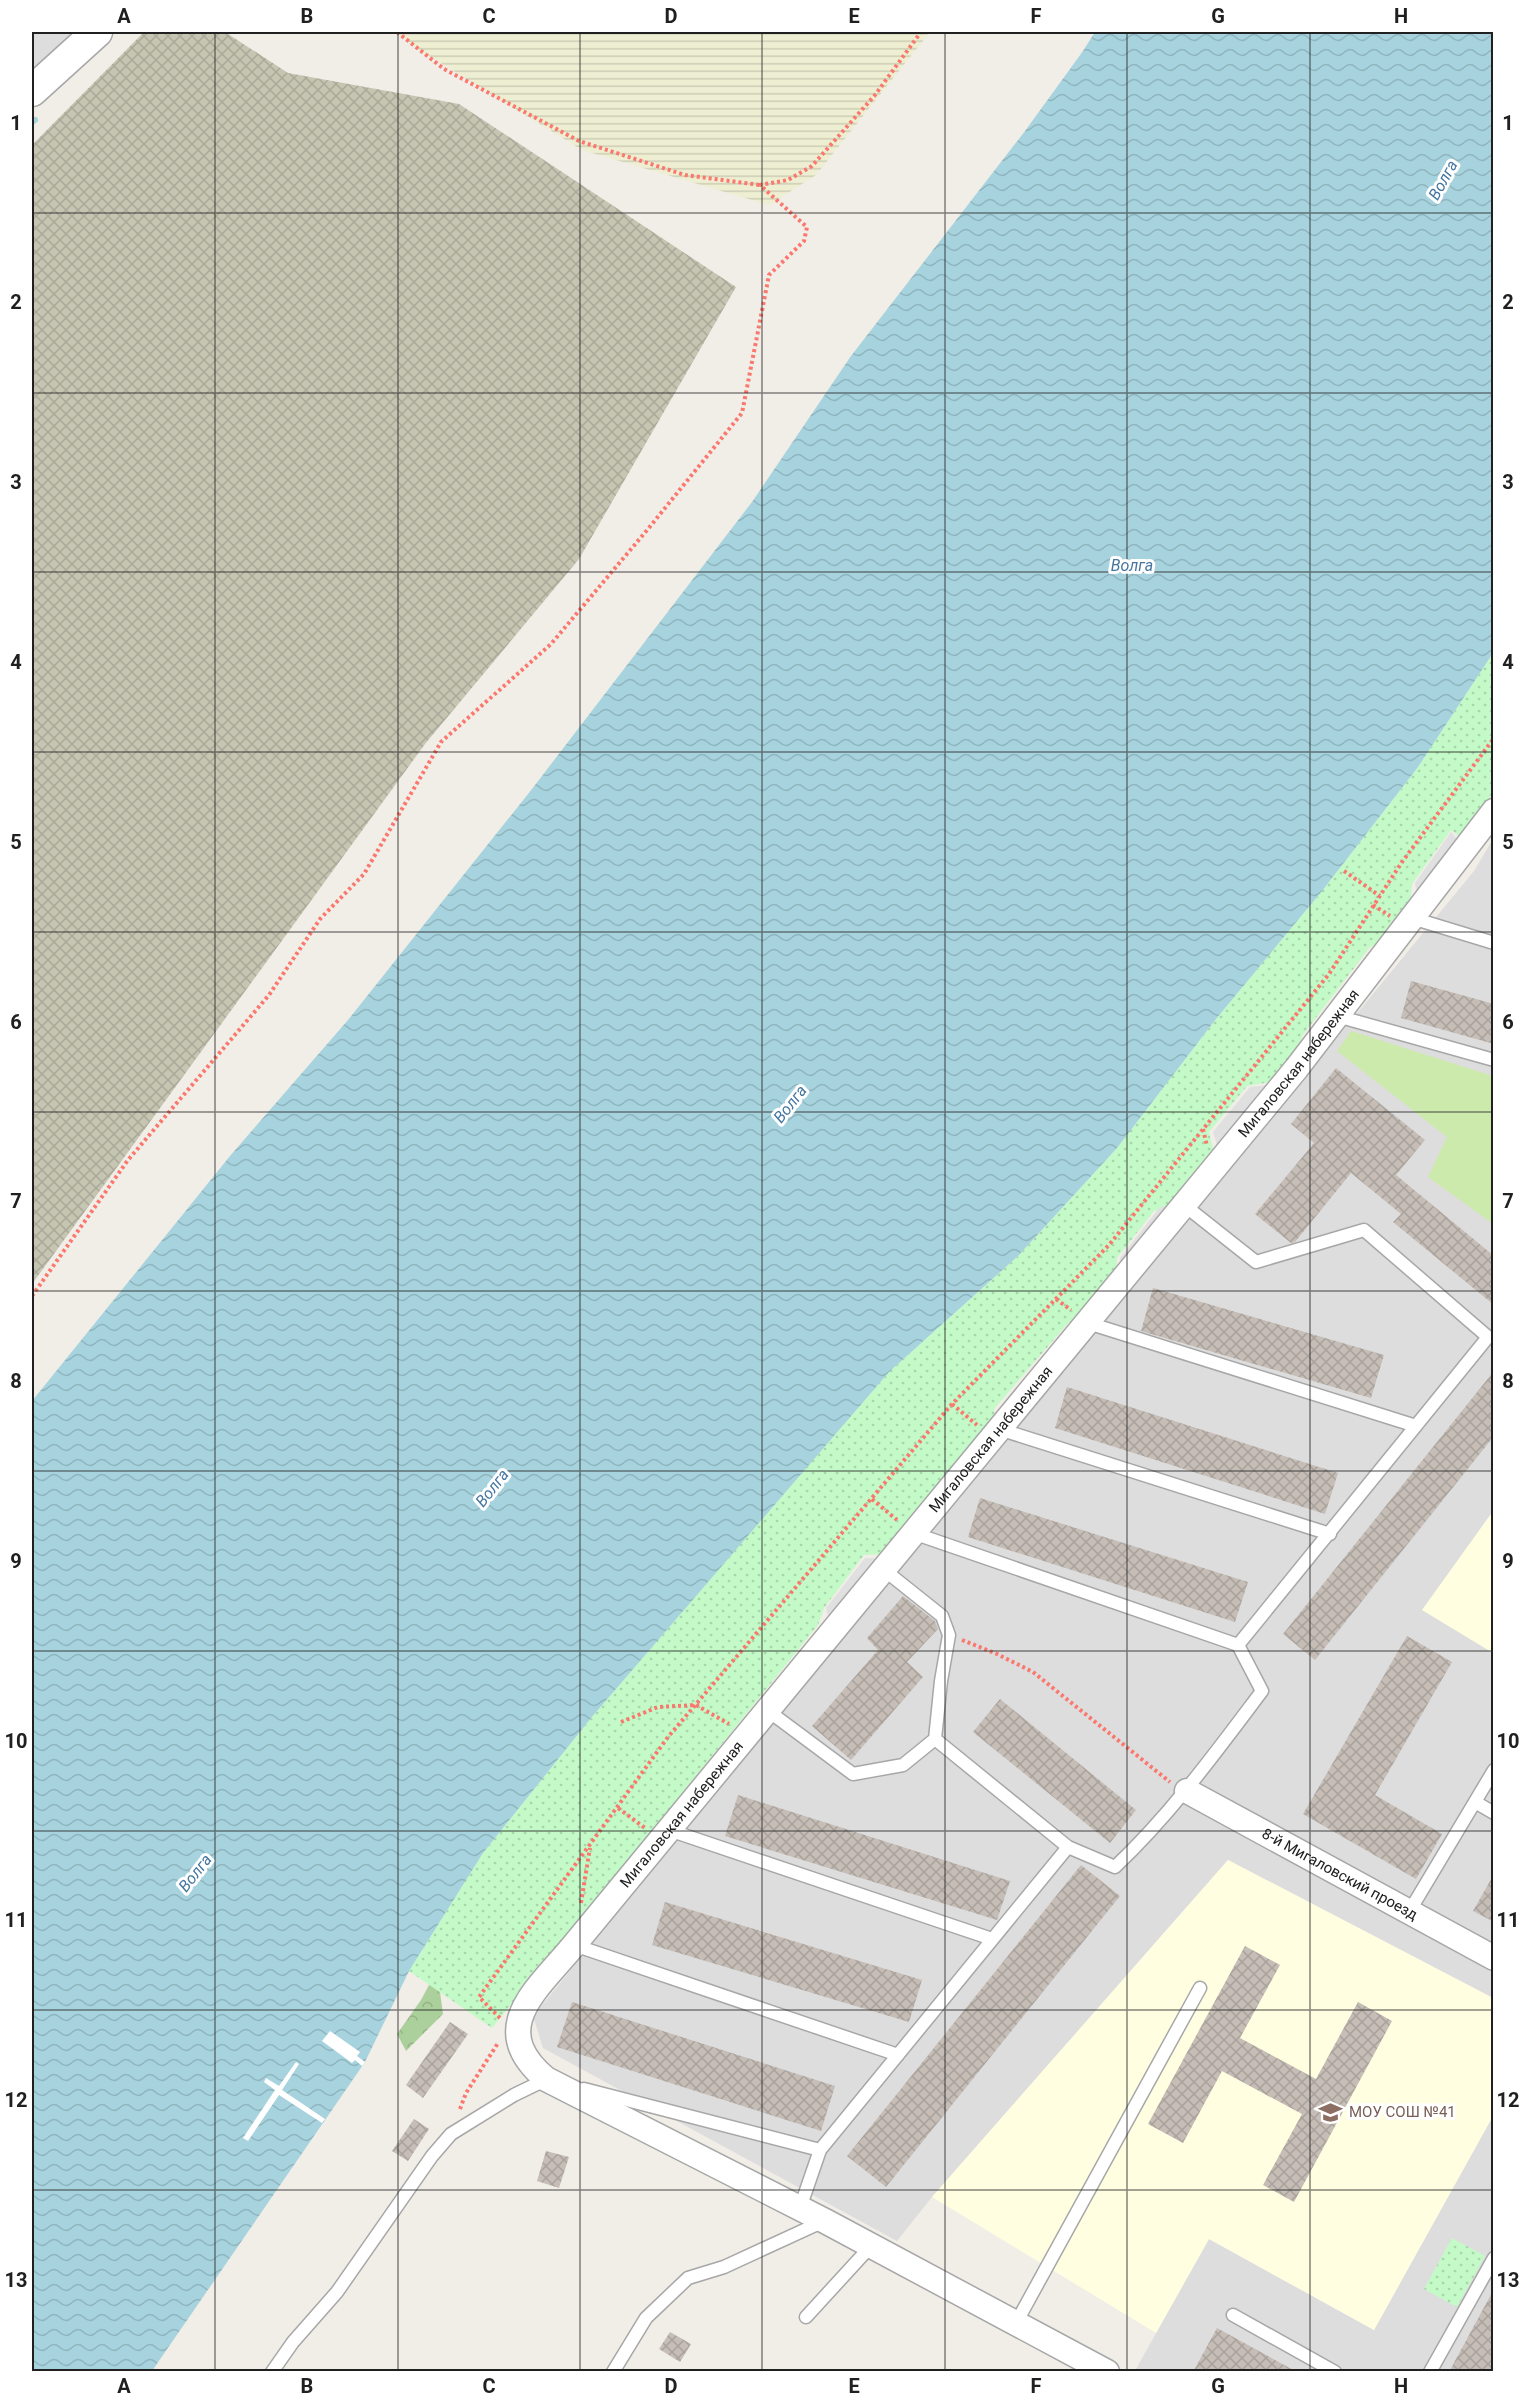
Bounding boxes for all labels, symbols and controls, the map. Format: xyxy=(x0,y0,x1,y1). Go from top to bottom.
text: A xyxy=(117,4,131,28)
text: B xyxy=(301,4,313,28)
text: C xyxy=(482,4,496,28)
text: D xyxy=(665,4,678,28)
text: E xyxy=(848,4,860,28)
text: F xyxy=(1031,4,1042,28)
text: G xyxy=(1211,4,1225,28)
text: H xyxy=(1394,4,1408,28)
text: 1 xyxy=(10,111,22,135)
text: 1 xyxy=(1502,111,1514,135)
water label: Волга xyxy=(1424,157,1462,203)
text: 2 xyxy=(10,290,22,314)
text: 2 xyxy=(1502,290,1514,314)
text: 3 xyxy=(10,470,22,494)
text: 3 xyxy=(1502,470,1514,494)
water label: Волга xyxy=(1111,556,1153,575)
text: 4 xyxy=(10,650,22,674)
text: 4 xyxy=(1502,650,1514,674)
text: 5 xyxy=(10,830,22,854)
text: 5 xyxy=(1502,830,1514,854)
street label: Мигаловская набережная xyxy=(1234,986,1363,1141)
text: 6 xyxy=(10,1010,22,1034)
text: 6 xyxy=(1502,1010,1514,1034)
water label: Волга xyxy=(769,1081,811,1127)
text: 7 xyxy=(10,1189,22,1213)
text: 7 xyxy=(1502,1189,1514,1213)
street label: Мигаловская набережная xyxy=(925,1363,1056,1516)
text: 8 xyxy=(10,1369,22,1393)
text: 8 xyxy=(1502,1369,1514,1393)
water label: Волга xyxy=(471,1465,513,1511)
text: 9 xyxy=(10,1549,22,1573)
text: 9 xyxy=(1502,1549,1514,1573)
text: 10 xyxy=(5,1729,27,1753)
text: 10 xyxy=(1497,1729,1519,1753)
street label: Мигаловская набережная xyxy=(616,1738,747,1891)
street label: 8-й Мигаловский проезд xyxy=(1259,1825,1421,1924)
water label: Волга xyxy=(174,1850,216,1896)
text: 11 xyxy=(5,1908,27,1932)
text: 11 xyxy=(1497,1908,1519,1932)
text: 12 xyxy=(5,2088,27,2112)
text: 12 xyxy=(1497,2088,1519,2112)
school or university icon: МОУ СОШ №41 xyxy=(1318,2099,1344,2125)
place label: МОУ СОШ №41 xyxy=(1349,2103,1456,2121)
text: 13 xyxy=(5,2268,27,2292)
text: 13 xyxy=(1497,2268,1519,2292)
text: A xyxy=(117,2374,131,2398)
text: B xyxy=(301,2374,313,2398)
text: C xyxy=(482,2374,496,2398)
text: D xyxy=(665,2374,678,2398)
text: E xyxy=(848,2374,860,2398)
text: F xyxy=(1031,2374,1042,2398)
text: G xyxy=(1211,2374,1225,2398)
text: H xyxy=(1394,2374,1408,2398)

